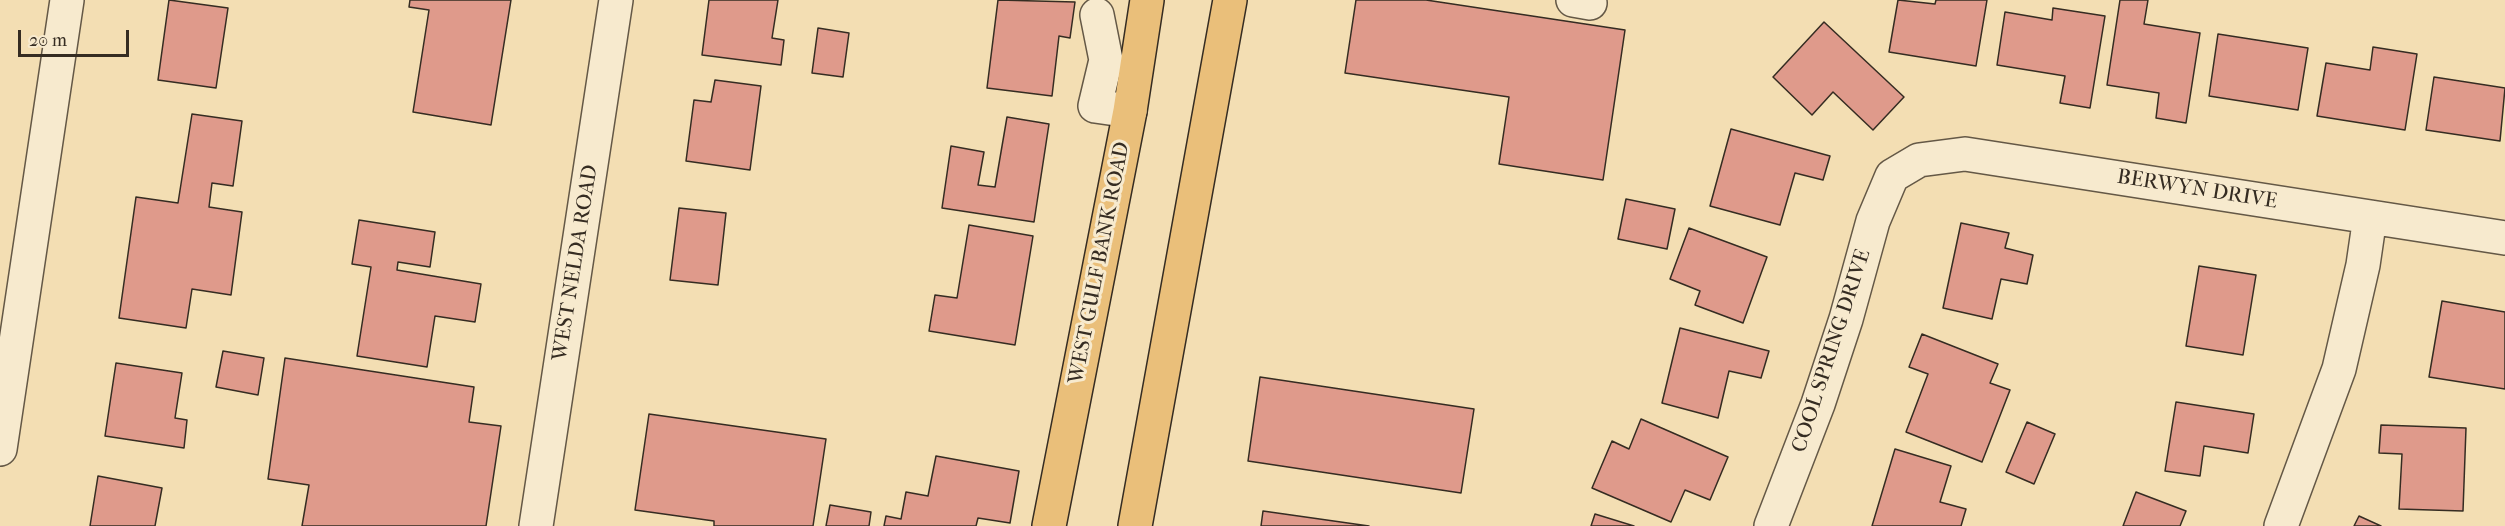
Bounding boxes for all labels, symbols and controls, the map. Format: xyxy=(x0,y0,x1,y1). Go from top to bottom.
scale bar xyxy=(21,18,132,56)
text: 20 m xyxy=(29,30,67,51)
street label: WEST GULF BANK ROAD xyxy=(1064,140,1136,386)
street label: WEST NELDA ROAD xyxy=(548,163,604,363)
street label: BERWYN DRIVE xyxy=(2115,165,2279,215)
street label: COOL SPRING DRIVE xyxy=(1787,246,1877,456)

